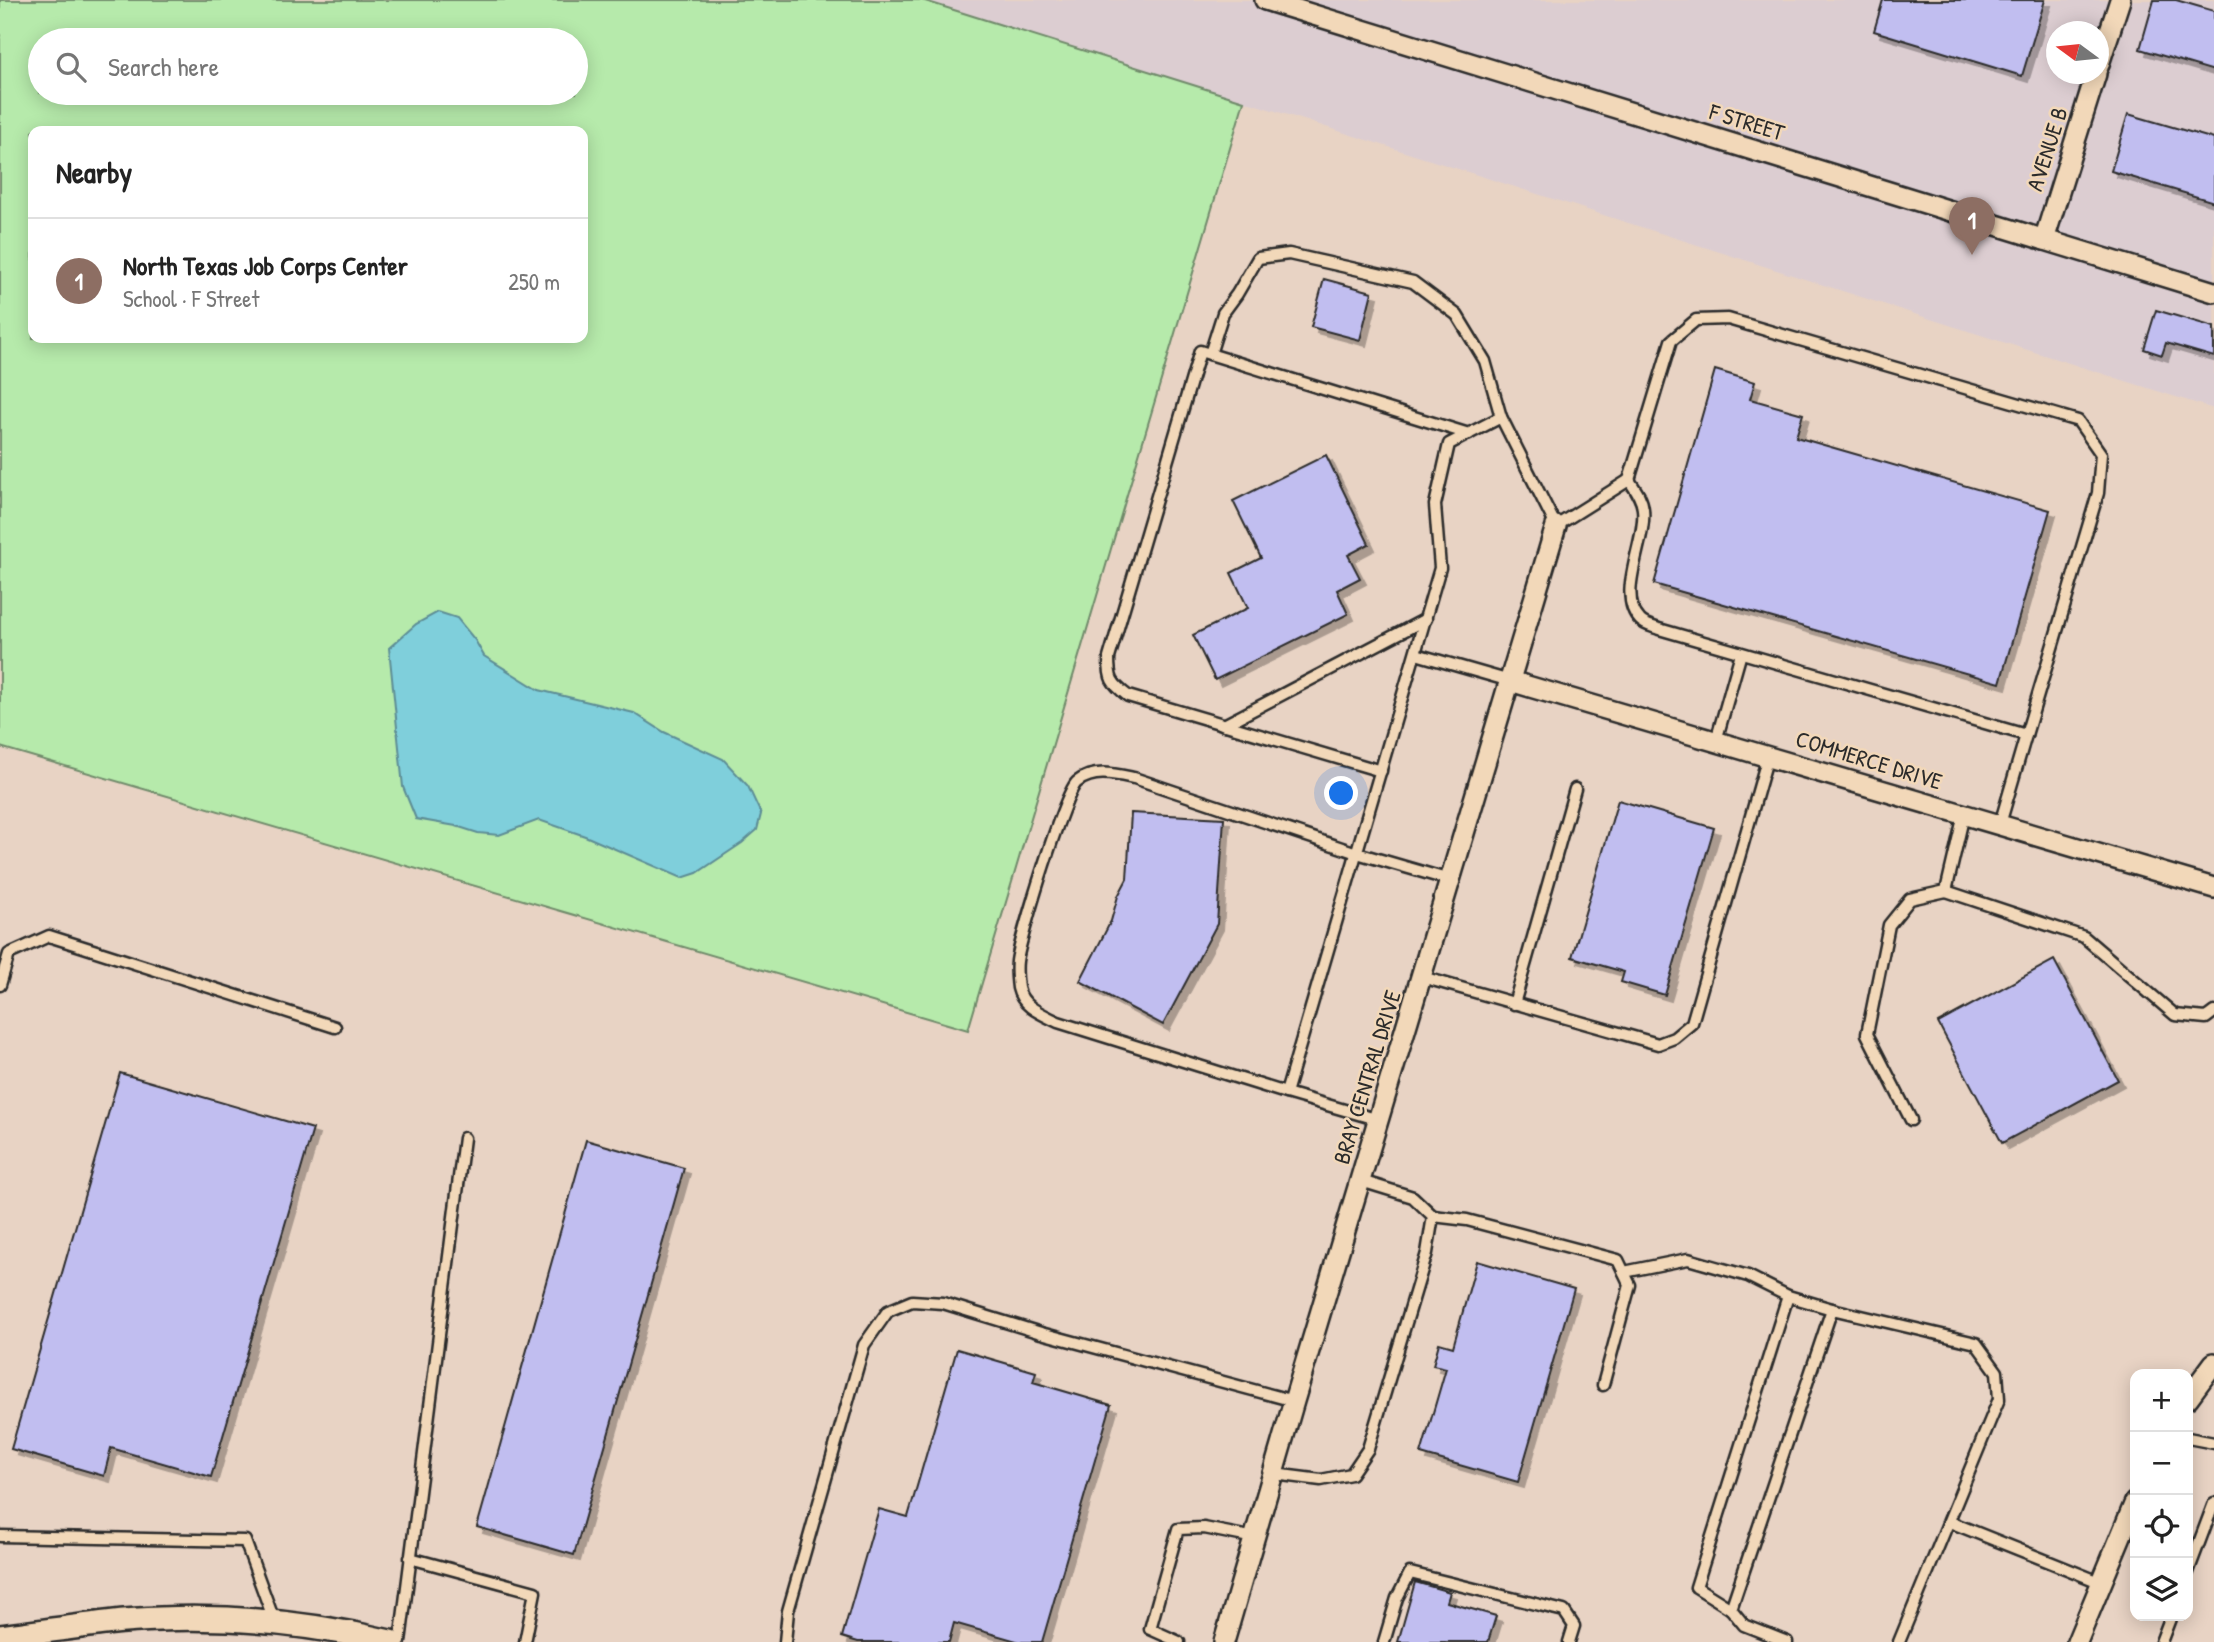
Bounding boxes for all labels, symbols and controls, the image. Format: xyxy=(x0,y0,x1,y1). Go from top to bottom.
north arrow xyxy=(2046,21,2109,84)
search box xyxy=(28,28,588,105)
icon: search xyxy=(52,48,90,86)
text: Search here xyxy=(108,49,219,84)
street label: F STREET xyxy=(1705,95,1789,148)
street label: AVENUE B xyxy=(2018,103,2075,195)
text: Nearby xyxy=(56,152,132,192)
pin: 1 xyxy=(1949,197,1995,255)
text: North Texas Job Corps Center xyxy=(123,248,408,283)
text: 1 xyxy=(75,266,83,297)
text: 250 m xyxy=(508,266,560,297)
text: School · F Street xyxy=(123,283,259,314)
street label: COMMERCE DRIVE xyxy=(1792,723,1946,796)
your location xyxy=(1324,776,1358,810)
street label: BRAY CENTRAL DRIVE xyxy=(1325,986,1408,1167)
map controls xyxy=(2130,1369,2193,1621)
button: + xyxy=(2130,1369,2193,1432)
button: − xyxy=(2130,1432,2193,1495)
button: locate xyxy=(2130,1495,2193,1558)
button: layers xyxy=(2130,1558,2193,1621)

